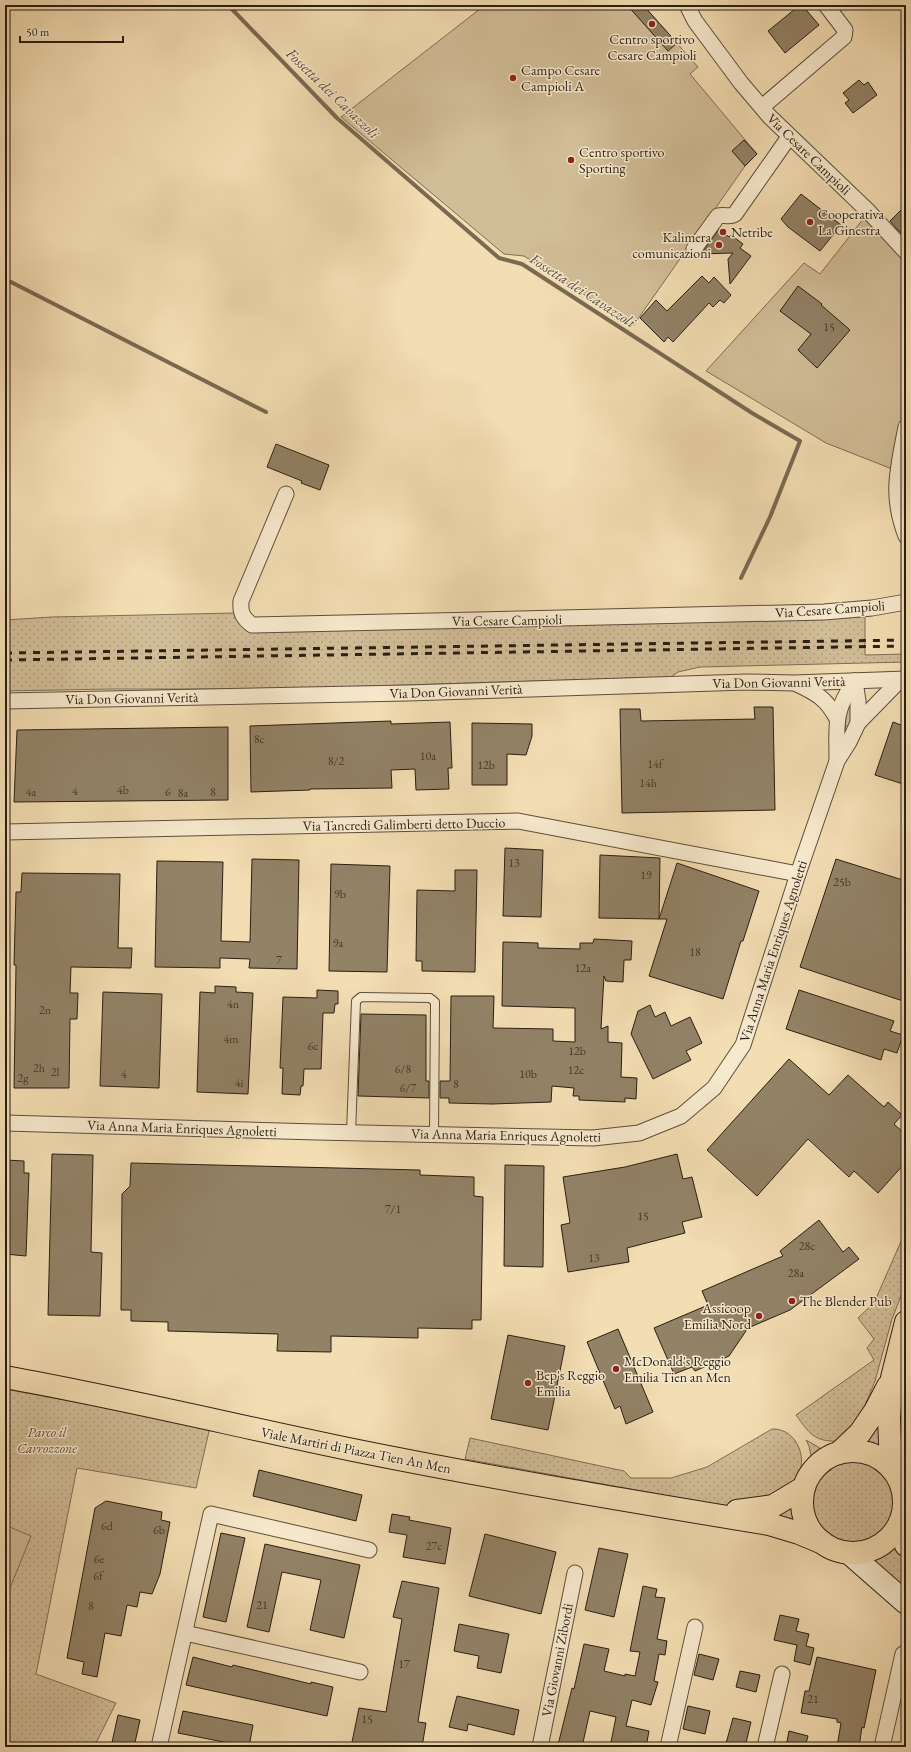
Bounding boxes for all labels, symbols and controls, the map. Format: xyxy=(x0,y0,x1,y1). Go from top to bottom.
scale bar xyxy=(20,18,123,44)
marker: Centro sportivo Cesare Campioli xyxy=(647,19,657,29)
text: 50 m xyxy=(26,24,50,40)
place label: Centro sportivo Cesare Campioli xyxy=(607,30,697,64)
water label: Fossetta dei Cavazzoli xyxy=(282,43,384,143)
place label: Campo Cesare Campioli A xyxy=(521,61,601,95)
marker: Campo Cesare Campioli A xyxy=(508,73,518,83)
street label: Via Cesare Campioli xyxy=(763,109,855,199)
place label: Centro sportivo Sporting xyxy=(579,143,665,177)
marker: Centro sportivo Sporting xyxy=(566,155,576,165)
place label: Cooperativa La Ginestra xyxy=(818,205,885,239)
marker: Cooperativa La Ginestra xyxy=(805,217,815,227)
place label: Netribe xyxy=(731,223,773,241)
marker: Netribe xyxy=(718,227,728,237)
place label: Kalimera comunicazioni xyxy=(632,228,712,262)
marker: Kalimera comunicazioni xyxy=(714,240,724,250)
water label: Fossetta dei Cavazzoli xyxy=(526,248,640,332)
house number: 15 xyxy=(823,319,835,335)
street label: Via Cesare Campioli xyxy=(774,596,886,622)
street label: Via Cesare Campioli xyxy=(452,610,563,630)
street label: Via Don Giovanni Verità xyxy=(712,672,846,692)
street label: Via Don Giovanni Verità xyxy=(389,680,523,702)
street label: Via Don Giovanni Verità xyxy=(65,688,199,708)
house number: 8c xyxy=(254,731,264,747)
house number: 10a xyxy=(420,748,436,764)
house number: 8/2 xyxy=(328,753,344,769)
house number: 14f xyxy=(647,756,665,772)
house number: 12b xyxy=(477,757,495,773)
house number: 14h xyxy=(639,775,657,791)
house number: 4b xyxy=(117,782,129,798)
house number: 4 xyxy=(72,783,78,799)
house number: 4a xyxy=(26,784,36,800)
house number: 6 xyxy=(165,784,171,800)
house number: 8 xyxy=(210,784,216,800)
house number: 8a xyxy=(178,785,188,801)
street label: Via Tancredi Galimberti detto Duccio xyxy=(303,813,505,835)
house number: 13 xyxy=(508,855,520,871)
street label: Via Anna Maria Enriques Agnoletti xyxy=(735,857,811,1044)
house number: 19 xyxy=(640,867,652,883)
house number: 25b xyxy=(833,874,851,890)
house number: 9b xyxy=(334,886,346,902)
house number: 9a xyxy=(333,935,343,951)
house number: 18 xyxy=(689,944,701,960)
house number: 7 xyxy=(276,952,282,968)
house number: 12a xyxy=(575,960,591,976)
house number: 4n xyxy=(227,996,240,1012)
house number: 2n xyxy=(39,1002,52,1018)
house number: 4m xyxy=(223,1031,239,1047)
house number: 6c xyxy=(308,1038,318,1054)
house number: 12b xyxy=(568,1043,586,1059)
house number: 2h xyxy=(33,1060,45,1076)
house number: 6/8 xyxy=(395,1061,411,1077)
house number: 12c xyxy=(568,1062,584,1078)
house number: 2l xyxy=(51,1064,59,1080)
house number: 4 xyxy=(121,1066,127,1082)
house number: 10b xyxy=(519,1066,537,1082)
house number: 2g xyxy=(18,1070,29,1086)
house number: 4i xyxy=(235,1075,243,1091)
house number: 8 xyxy=(453,1076,459,1092)
house number: 6/7 xyxy=(400,1080,416,1096)
street label: Via Anna Maria Enriques Agnoletti xyxy=(87,1116,278,1140)
street label: Via Anna Maria Enriques Agnoletti xyxy=(411,1124,602,1146)
house number: 7/1 xyxy=(385,1201,401,1217)
house number: 15 xyxy=(637,1208,649,1224)
house number: 28c xyxy=(799,1238,815,1254)
house number: 13 xyxy=(588,1250,600,1266)
house number: 28a xyxy=(788,1265,804,1281)
place label: The Blender Pub xyxy=(800,1292,892,1310)
marker: The Blender Pub xyxy=(787,1296,797,1306)
place label: Assicoop Emilia Nord xyxy=(684,1299,752,1333)
marker: Assicoop Emilia Nord xyxy=(754,1311,764,1321)
place label: McDonald's Reggio Emilia Tien an Men xyxy=(624,1352,731,1386)
marker: McDonald's Reggio Emilia Tien an Men xyxy=(611,1364,621,1374)
place label: Bep's Reggio Emilia xyxy=(536,1366,605,1400)
marker: Bep's Reggio Emilia xyxy=(523,1378,533,1388)
park label: Parco il Carrozzone xyxy=(17,1423,77,1457)
street label: Viale Martiri di Piazza Tien An Men xyxy=(259,1423,453,1477)
house number: 6d xyxy=(101,1518,114,1534)
house number: 6b xyxy=(153,1522,165,1538)
house number: 27c xyxy=(426,1538,442,1554)
house number: 6e xyxy=(94,1551,105,1567)
house number: 6f xyxy=(93,1568,105,1584)
house number: 21 xyxy=(256,1597,268,1613)
house number: 8 xyxy=(88,1598,94,1614)
street label: Via Giovanni Zibordi xyxy=(537,1601,577,1718)
house number: 17 xyxy=(398,1656,410,1672)
house number: 21 xyxy=(807,1691,819,1707)
house number: 15 xyxy=(361,1711,373,1727)

